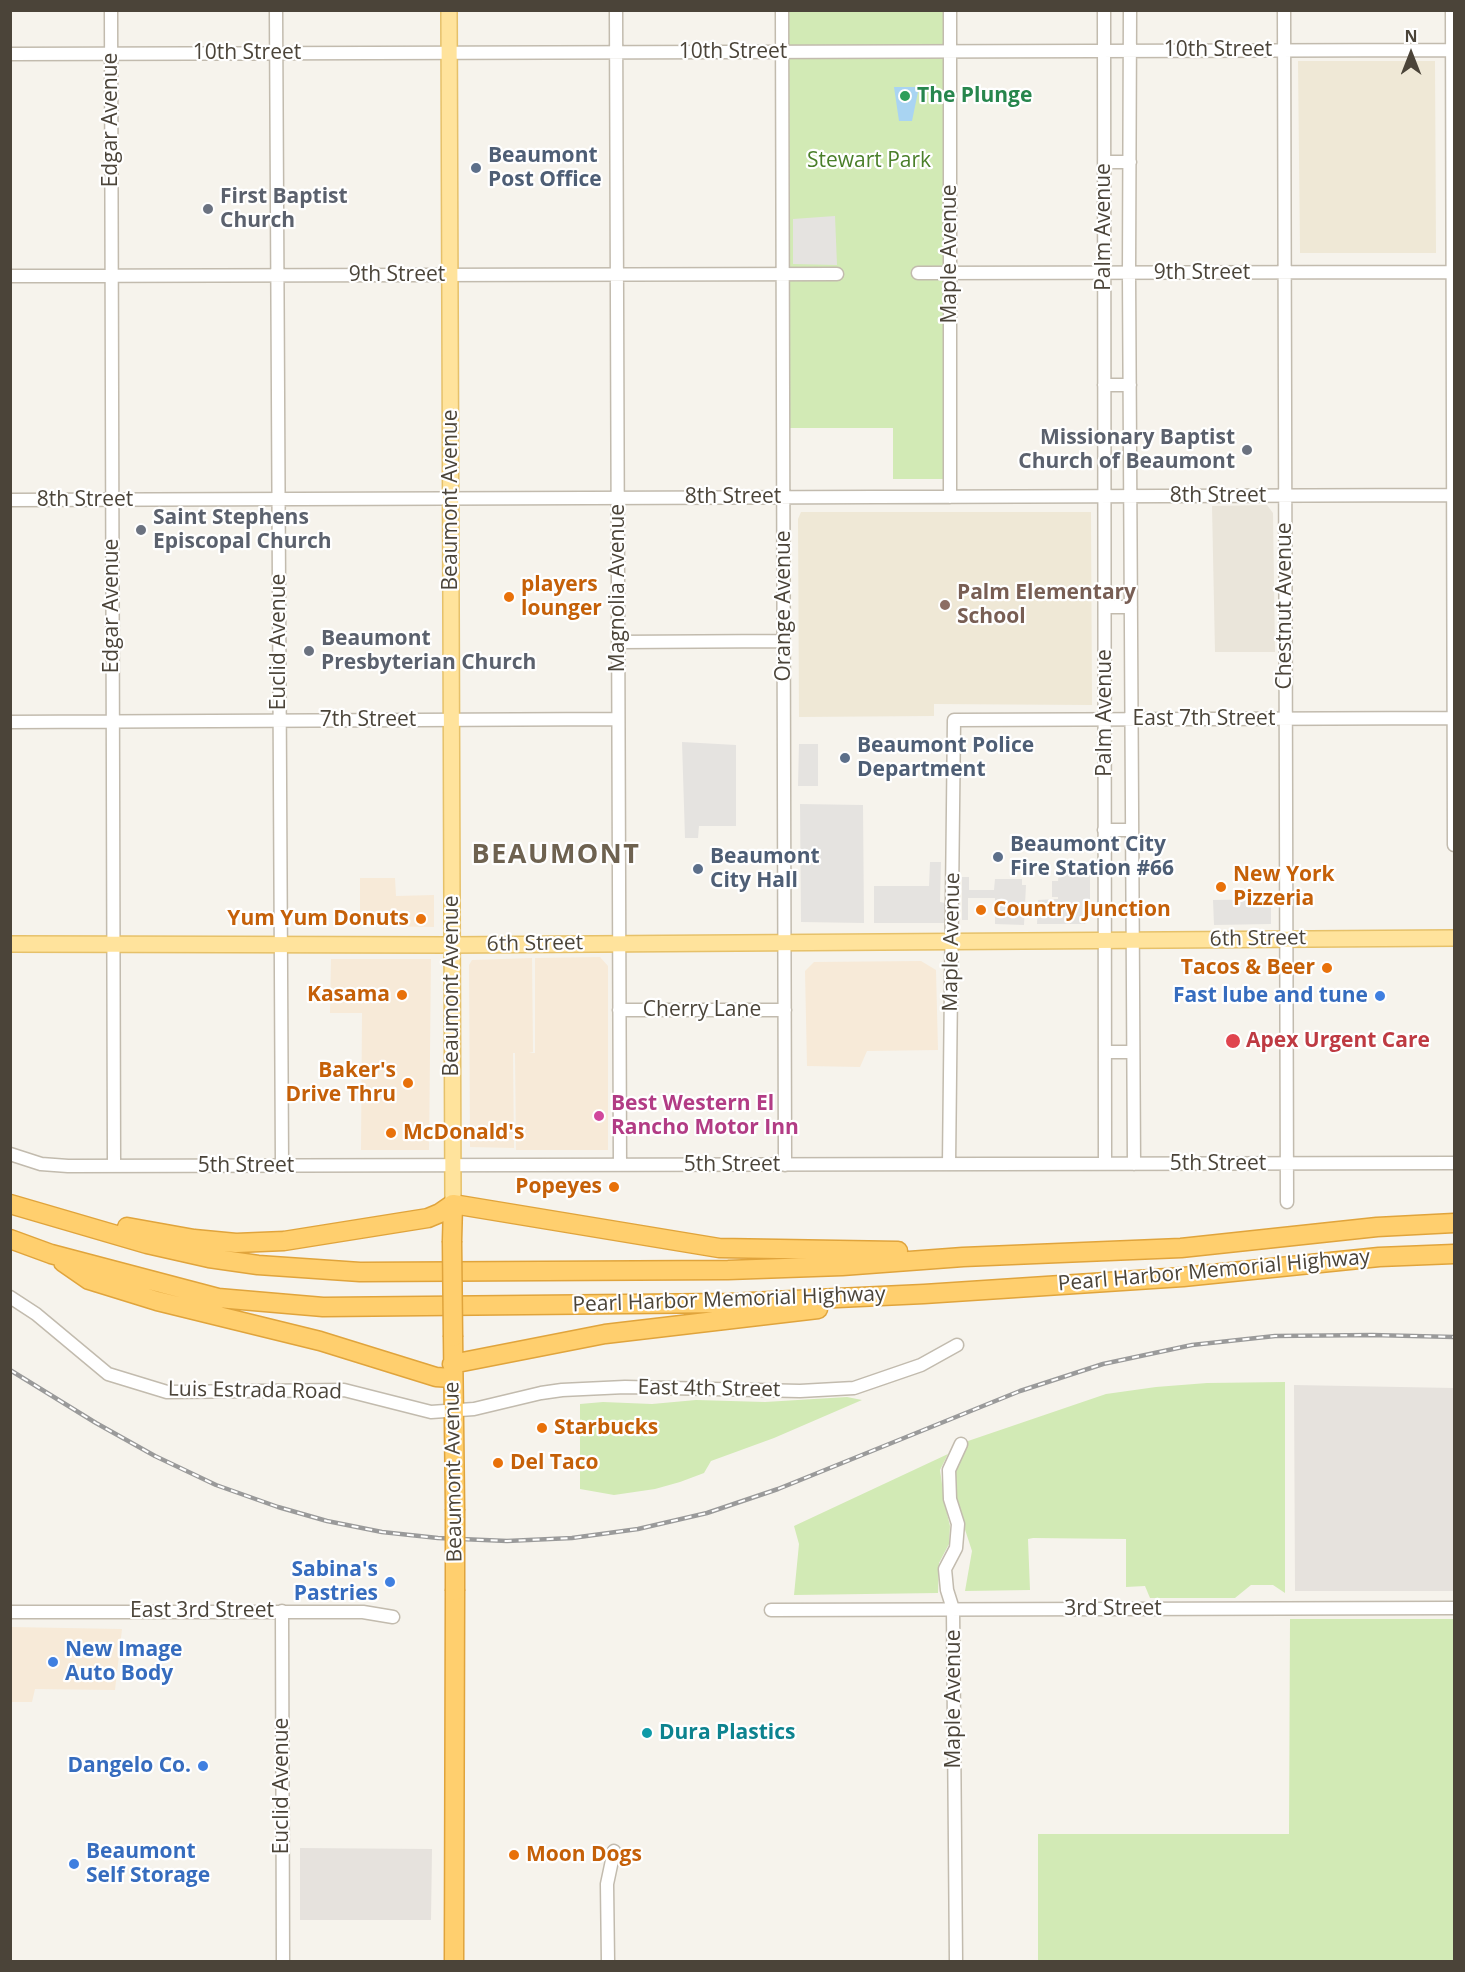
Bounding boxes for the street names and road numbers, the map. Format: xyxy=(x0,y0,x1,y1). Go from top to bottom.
street label: 10th Street xyxy=(1164,37,1272,63)
street label: 10th Street xyxy=(679,39,787,65)
street label: 10th Street xyxy=(193,40,301,66)
street label: Edgar Avenue xyxy=(98,53,124,187)
street label: Palm Avenue xyxy=(1091,163,1117,291)
street label: Maple Avenue xyxy=(937,184,963,324)
street label: 9th Street xyxy=(1154,260,1250,286)
street label: 9th Street xyxy=(349,262,445,288)
street label: Beaumont Avenue xyxy=(438,410,464,590)
street label: 8th Street xyxy=(1170,483,1266,509)
street label: 8th Street xyxy=(685,484,781,510)
street label: 8th Street xyxy=(37,487,133,513)
street label: Magnolia Avenue xyxy=(605,504,631,672)
street label: Chestnut Avenue xyxy=(1272,522,1298,690)
street label: Orange Avenue xyxy=(771,530,797,682)
street label: Edgar Avenue xyxy=(99,539,125,673)
street label: Euclid Avenue xyxy=(266,574,292,710)
street label: Palm Avenue xyxy=(1092,649,1118,777)
street label: East 7th Street xyxy=(1133,706,1275,732)
street label: 7th Street xyxy=(320,707,416,733)
street label: Maple Avenue xyxy=(938,872,966,1012)
street label: Beaumont Avenue xyxy=(439,896,465,1076)
street label: 6th Street xyxy=(1210,926,1306,952)
street label: 6th Street xyxy=(487,931,583,957)
street label: Cherry Lane xyxy=(643,997,761,1023)
street label: 5th Street xyxy=(1170,1151,1266,1177)
street label: 5th Street xyxy=(684,1152,780,1178)
street label: 5th Street xyxy=(198,1153,294,1179)
street label: Pearl Harbor Memorial Highway xyxy=(1057,1245,1371,1297)
street label: Pearl Harbor Memorial Highway xyxy=(572,1282,886,1318)
street label: East 4th Street xyxy=(637,1375,781,1403)
street label: Luis Estrada Road xyxy=(168,1377,342,1405)
street label: Beaumont Avenue xyxy=(440,1381,468,1563)
street label: 3rd Street xyxy=(1064,1596,1162,1622)
street label: East 3rd Street xyxy=(130,1598,274,1624)
street label: Maple Avenue xyxy=(941,1629,967,1769)
street label: Euclid Avenue xyxy=(269,1718,295,1854)

